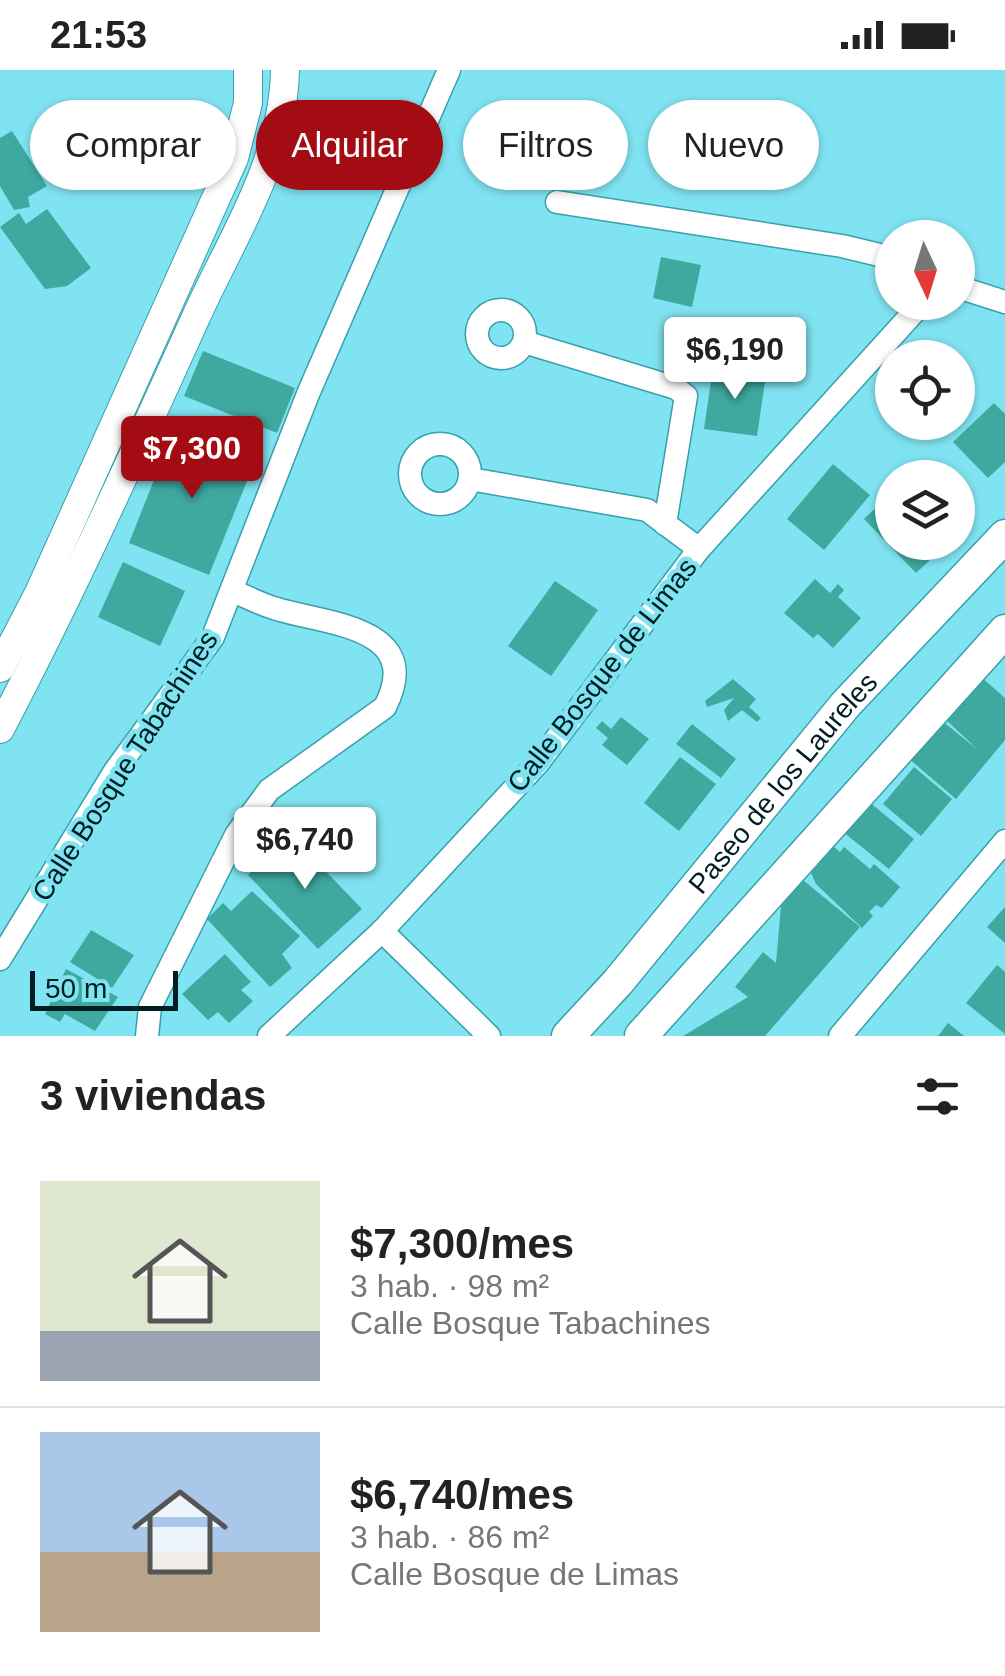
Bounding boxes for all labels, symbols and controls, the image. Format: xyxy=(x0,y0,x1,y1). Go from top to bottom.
text: 21:53 xyxy=(50,14,147,56)
chip: Comprar xyxy=(30,100,236,190)
chip: Alquilar xyxy=(256,100,443,190)
chip: Filtros xyxy=(463,100,628,190)
chip: Nuevo xyxy=(648,100,819,190)
north arrow xyxy=(875,220,975,320)
map controls xyxy=(875,220,975,560)
pin: $6,190 xyxy=(654,317,816,402)
text: $6,190 xyxy=(686,331,784,367)
button: locate xyxy=(875,340,975,440)
pin: $7,300 xyxy=(111,416,273,501)
text: $7,300 xyxy=(143,430,241,466)
button: layers xyxy=(875,460,975,560)
street label: Calle Bosque de Limas xyxy=(501,552,703,798)
street label: Calle Bosque Tabachines xyxy=(26,625,224,907)
street label: Paseo de los Laureles xyxy=(682,666,883,899)
pin: $6,740 xyxy=(224,807,386,892)
text: $6,740 xyxy=(256,821,354,857)
scale bar xyxy=(30,966,178,1010)
text: 50 m xyxy=(45,973,107,1004)
icon: filters xyxy=(910,1069,965,1124)
text: 3 viviendas xyxy=(40,1072,266,1119)
text: $7,300/mes xyxy=(350,1220,574,1267)
icon: home xyxy=(120,1221,240,1341)
text: 3 hab. · 98 m² xyxy=(350,1268,549,1304)
text: Calle Bosque Tabachines xyxy=(350,1305,711,1341)
text: $6,740/mes xyxy=(350,1471,574,1518)
icon: home xyxy=(120,1472,240,1592)
text: 3 hab. · 86 m² xyxy=(350,1519,549,1555)
text: Calle Bosque de Limas xyxy=(350,1556,679,1592)

